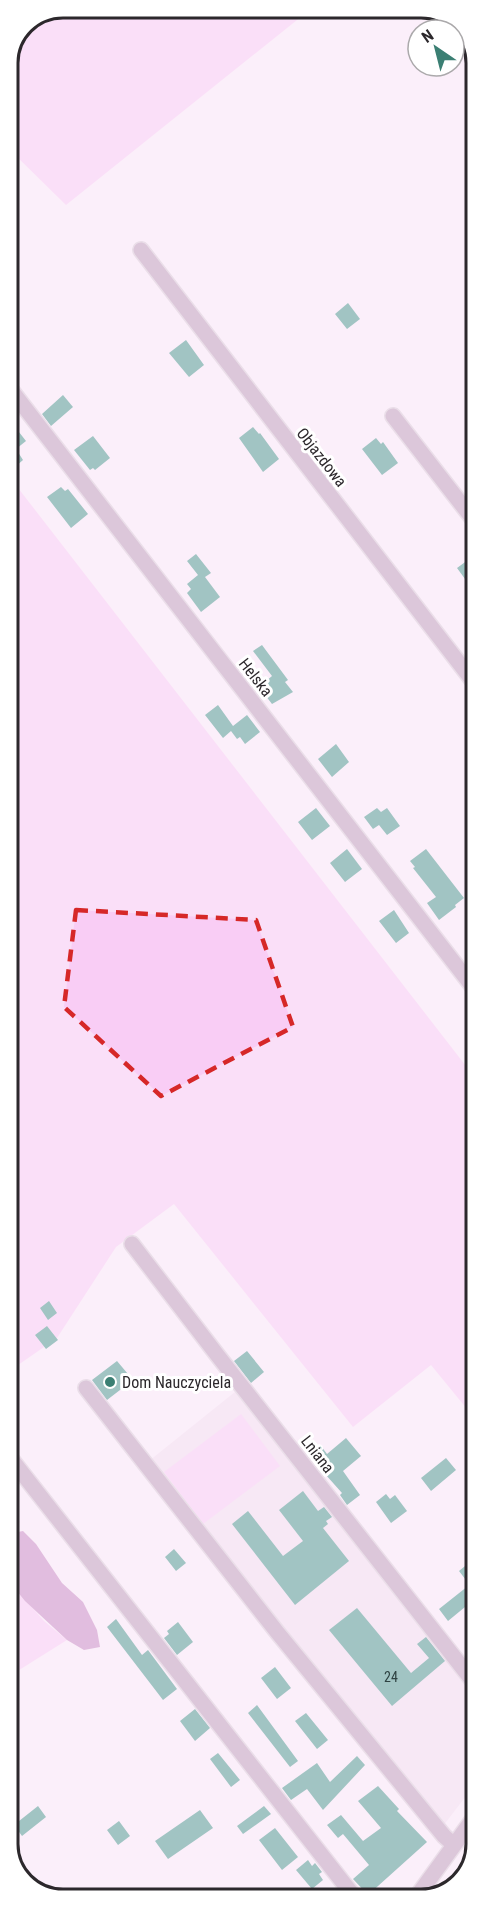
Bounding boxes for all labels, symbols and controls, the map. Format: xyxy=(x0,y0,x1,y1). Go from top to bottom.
north arrow xyxy=(406,18,466,78)
text: N xyxy=(418,26,437,47)
street label: Objazdowa xyxy=(293,424,351,491)
street label: Helska xyxy=(235,654,276,700)
place label: Dom Nauczyciela xyxy=(122,1373,231,1392)
marker: Dom Nauczyciela xyxy=(103,1375,117,1389)
street label: Lniana xyxy=(297,1432,338,1477)
house number: 24 xyxy=(384,1669,398,1685)

